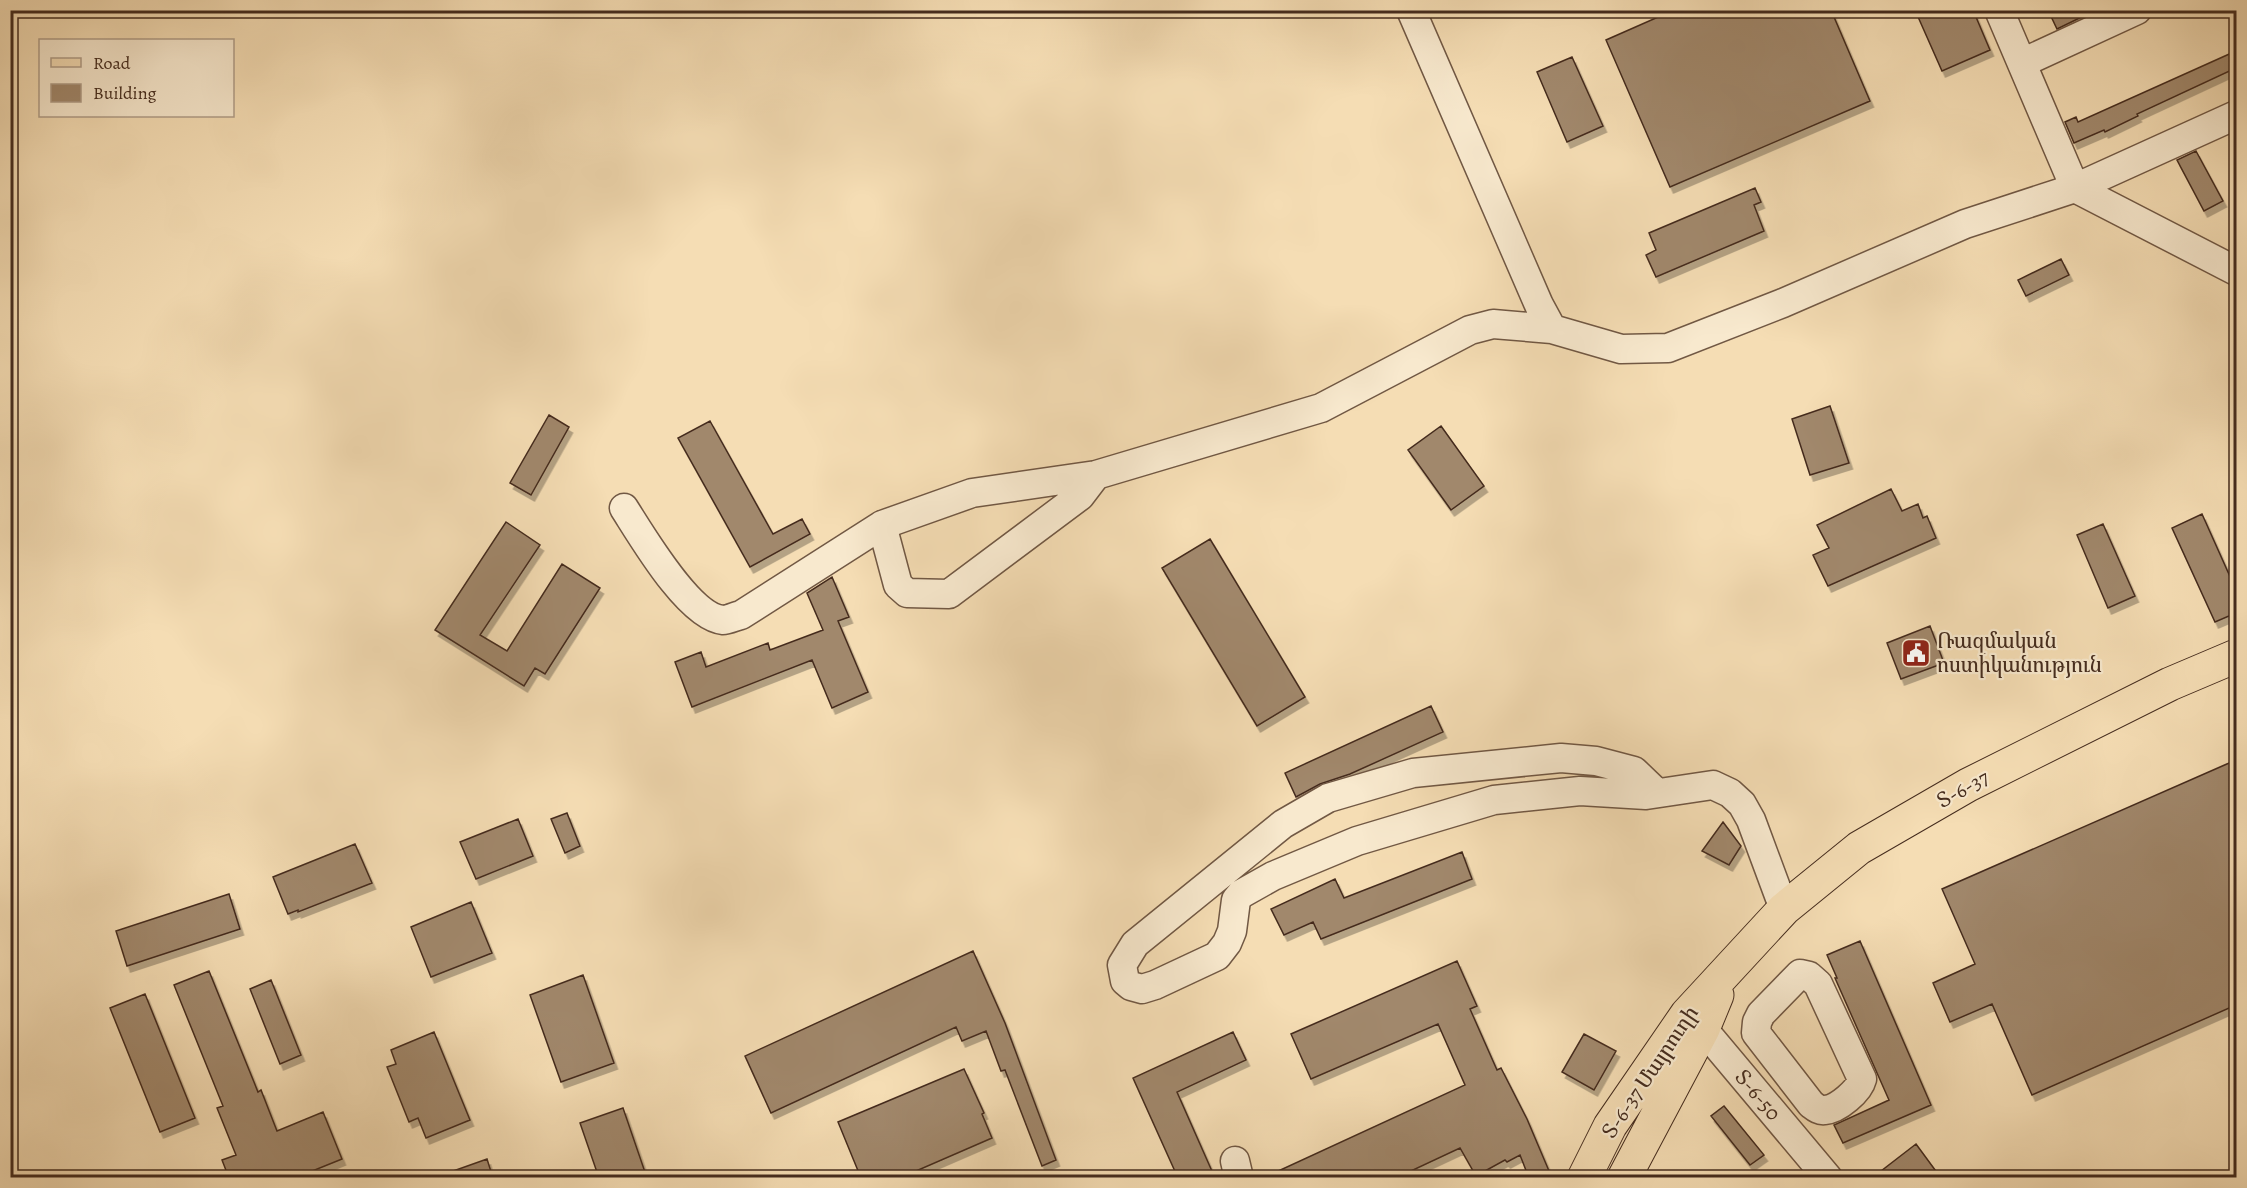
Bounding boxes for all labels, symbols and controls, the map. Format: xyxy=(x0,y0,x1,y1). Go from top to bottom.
legend xyxy=(39,39,234,117)
text: Road xyxy=(93,51,131,75)
text: Building xyxy=(93,81,157,105)
place label: Ռազմական ոստիկանություն xyxy=(1937,627,2102,679)
public building icon: Ռազմական ոստիկանություն xyxy=(1900,637,1932,669)
street label: Տ-6-37 xyxy=(1932,763,1994,815)
street label: Տ-6-37 Մայրուղի xyxy=(1595,1000,1705,1144)
street label: Տ-6-50 xyxy=(1729,1064,1787,1126)

